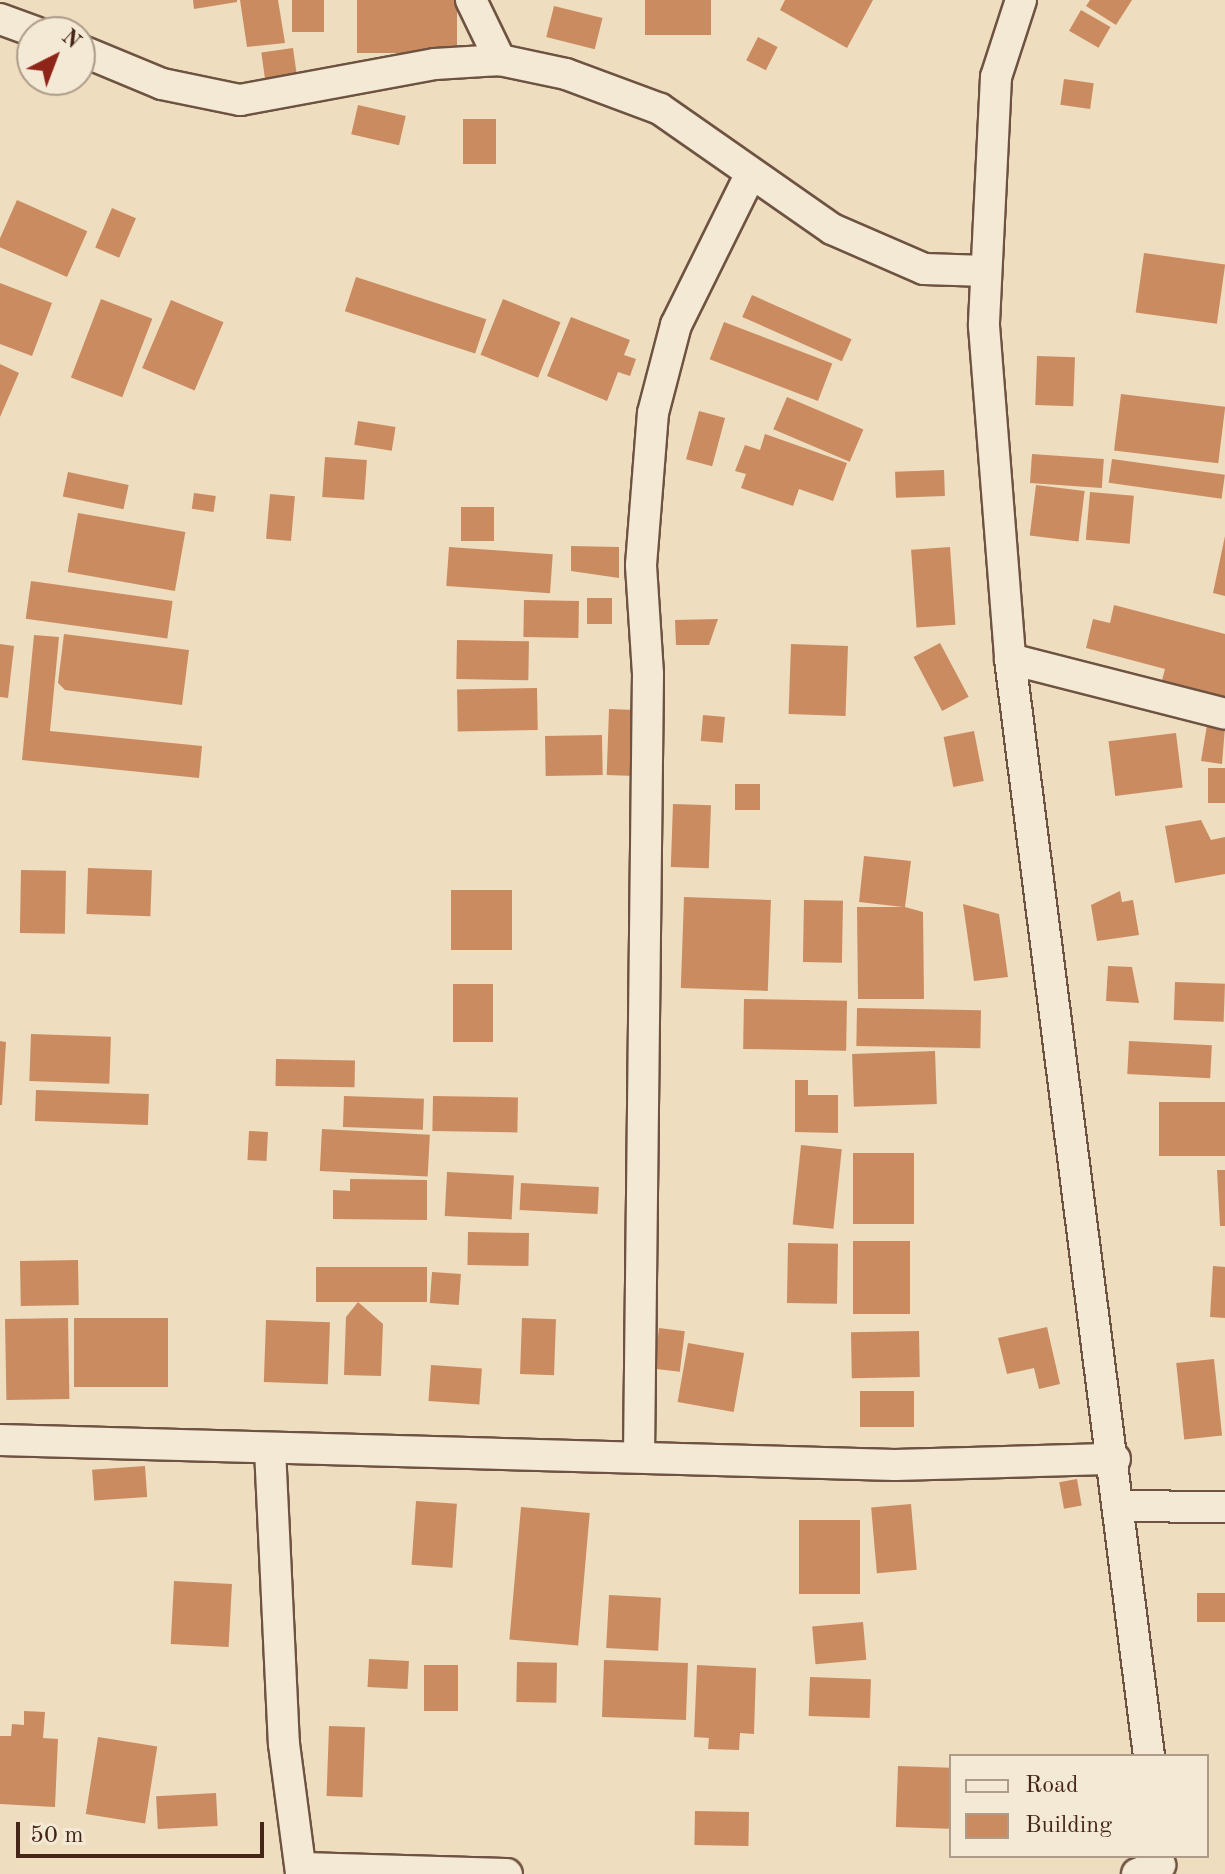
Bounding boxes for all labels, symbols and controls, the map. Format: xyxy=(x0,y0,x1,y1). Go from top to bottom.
north arrow xyxy=(16,16,96,96)
text: N xyxy=(57,26,84,53)
legend xyxy=(949,1754,1209,1858)
text: Road xyxy=(1025,1774,1078,1798)
scale bar xyxy=(20,1806,268,1856)
text: Building xyxy=(1025,1814,1112,1838)
text: 50 m xyxy=(30,1824,84,1848)

